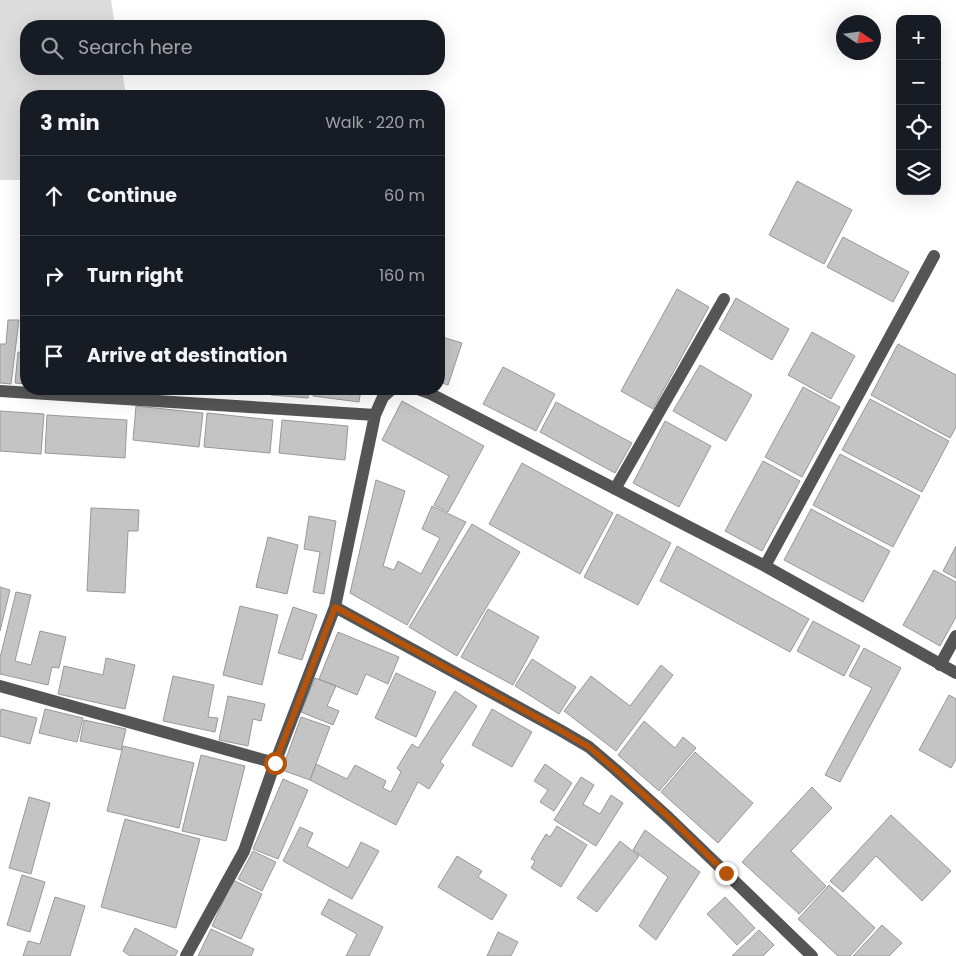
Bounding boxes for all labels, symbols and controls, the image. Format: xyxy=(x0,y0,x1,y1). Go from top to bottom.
north arrow xyxy=(836,15,881,60)
map controls xyxy=(896,15,941,195)
button: + xyxy=(896,15,941,60)
search box xyxy=(20,20,445,75)
icon: search xyxy=(38,34,66,62)
text: Search here xyxy=(78,34,192,61)
button: − xyxy=(896,60,941,105)
button: locate xyxy=(896,105,941,150)
text: 3 min xyxy=(40,108,100,137)
text: Walk · 220 m xyxy=(325,111,425,134)
button: layers xyxy=(896,150,941,195)
icon: ahead xyxy=(40,182,68,210)
text: Continue xyxy=(87,182,177,209)
text: 60 m xyxy=(384,184,425,207)
icon: right xyxy=(40,262,68,290)
text: Turn right xyxy=(87,262,183,289)
text: 160 m xyxy=(379,264,425,287)
icon: arrive xyxy=(40,342,68,370)
text: Arrive at destination xyxy=(87,342,288,369)
route start xyxy=(264,752,287,775)
route end xyxy=(715,862,738,885)

